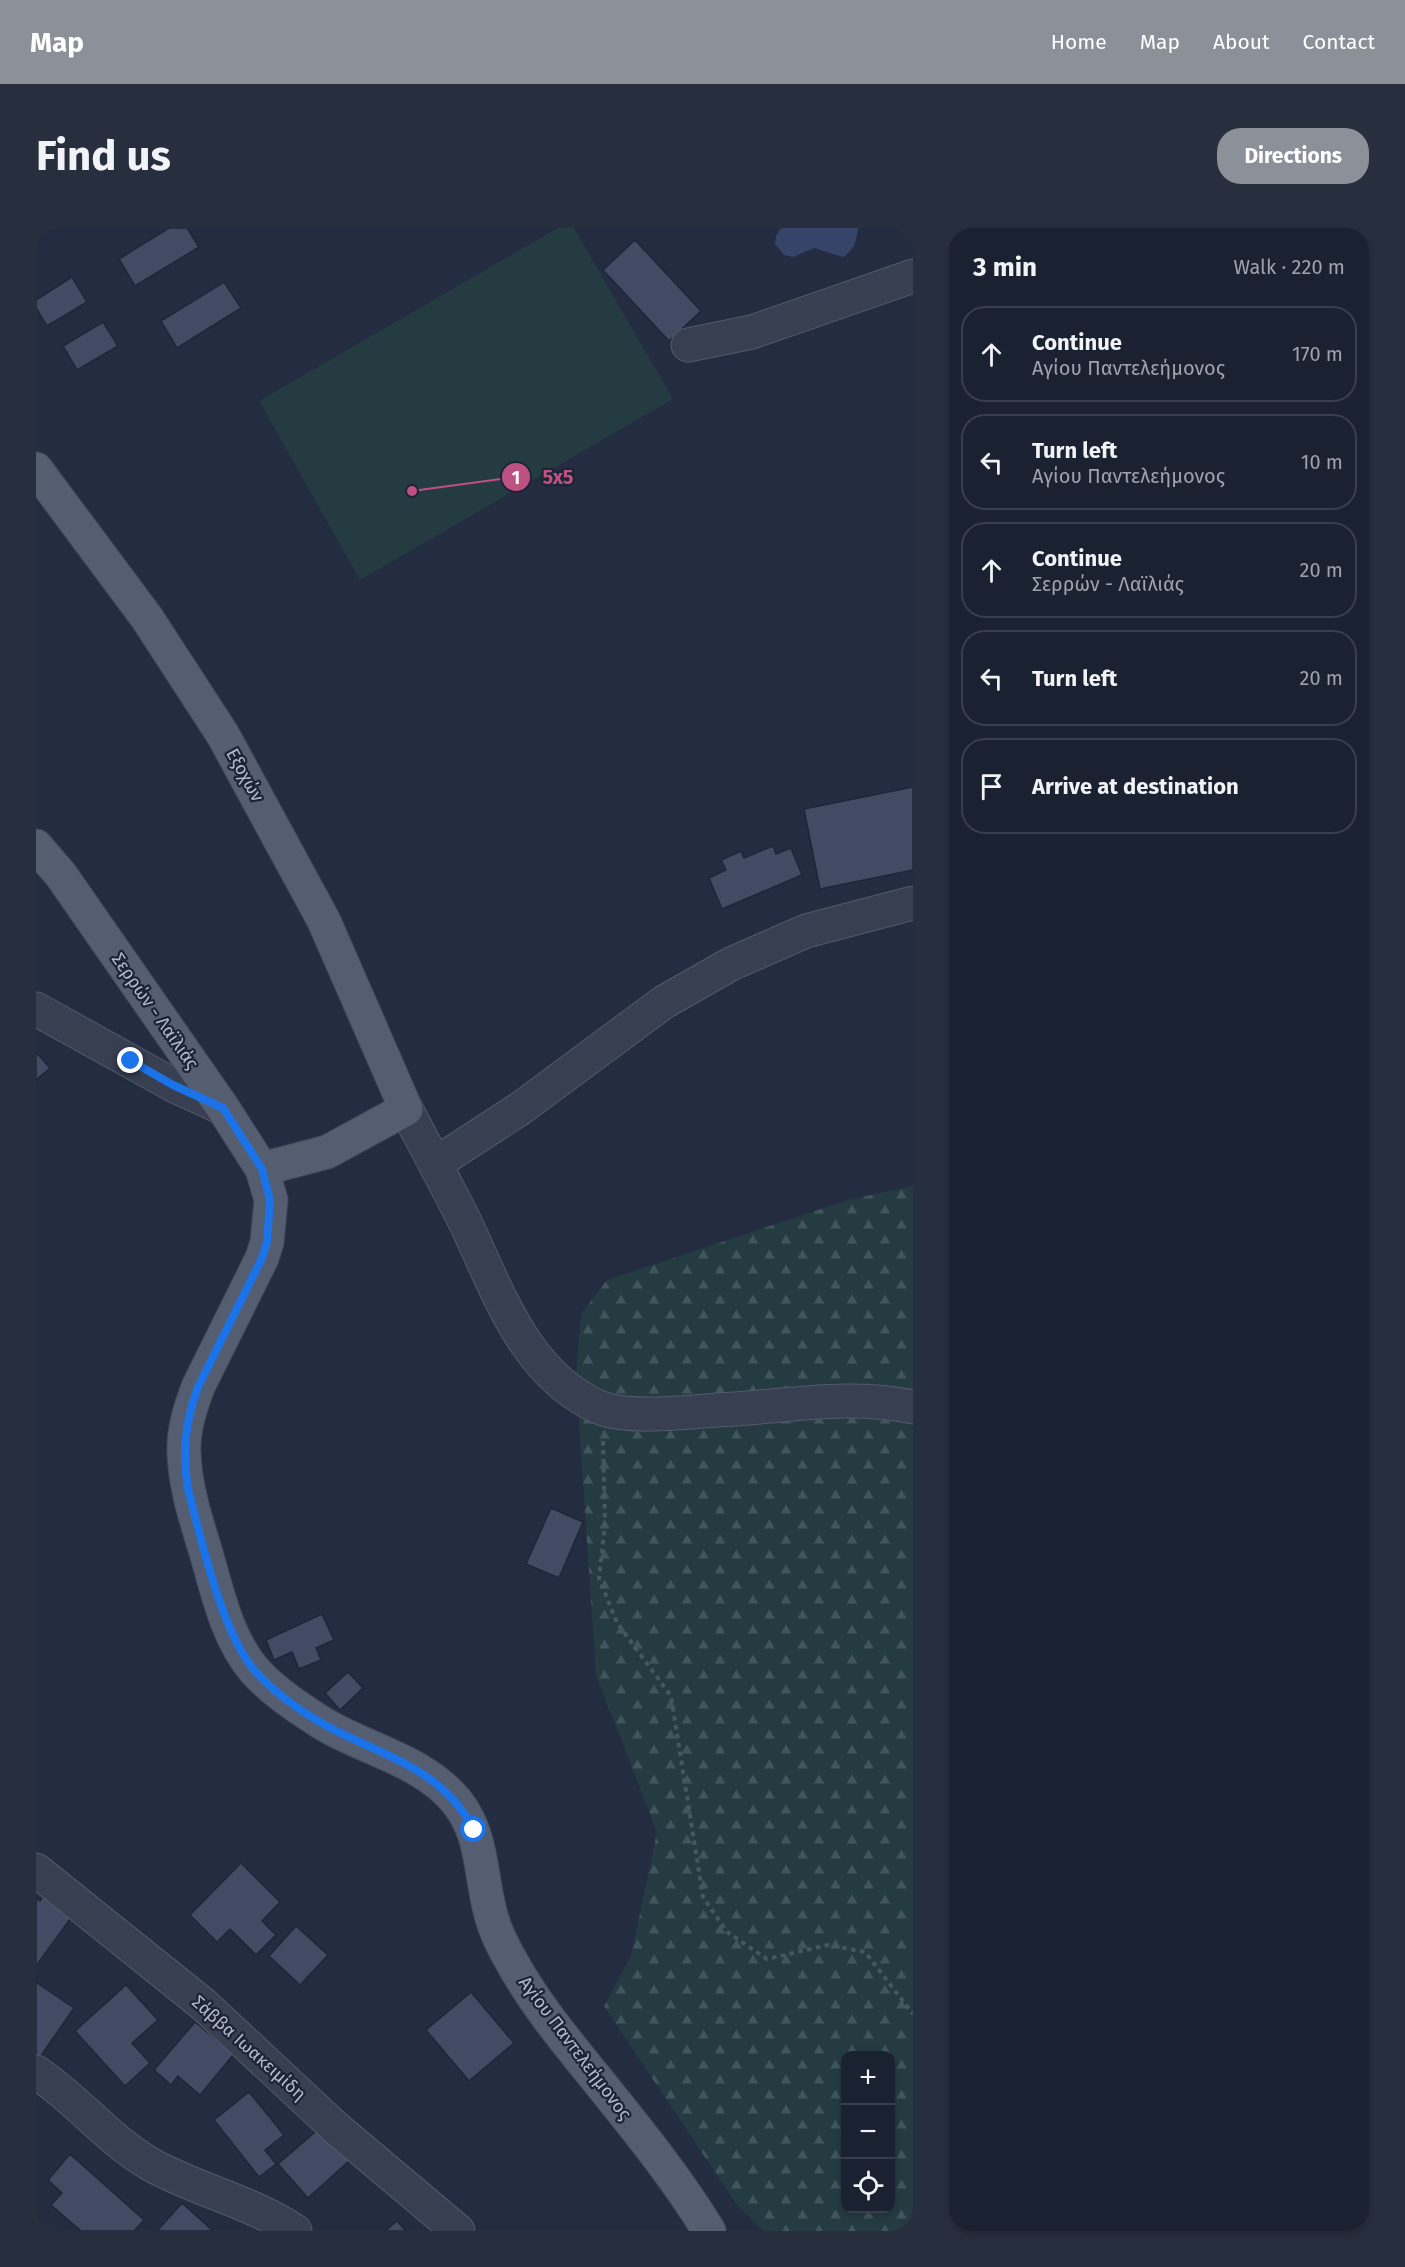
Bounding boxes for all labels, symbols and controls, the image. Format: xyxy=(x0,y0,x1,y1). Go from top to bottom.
text: Map xyxy=(30,26,84,59)
text: Home xyxy=(1051,29,1107,55)
text: Map xyxy=(1140,29,1180,55)
text: About xyxy=(1213,29,1270,55)
text: Contact xyxy=(1303,29,1375,55)
button: Directions xyxy=(1217,128,1369,184)
text: Find us xyxy=(36,131,171,181)
text: 3 min xyxy=(973,252,1037,283)
text: Walk · 220 m xyxy=(1234,255,1345,279)
text: Continue xyxy=(1032,329,1122,356)
icon: ahead xyxy=(975,338,1008,371)
text: 170 m xyxy=(1292,342,1343,366)
text: Αγίου Παντελεήμονος xyxy=(1032,356,1225,380)
text: Turn left xyxy=(1032,437,1117,464)
icon: left xyxy=(975,446,1008,479)
text: 10 m xyxy=(1301,450,1343,474)
callout: 5x5 xyxy=(501,458,586,496)
text: Αγίου Παντελεήμονος xyxy=(1032,464,1225,488)
text: 5x5 xyxy=(542,465,574,489)
text: 1 xyxy=(512,467,520,489)
text: Continue xyxy=(1032,545,1122,572)
icon: ahead xyxy=(975,554,1008,587)
text: 20 m xyxy=(1300,558,1343,582)
text: Σερρών - Λαϊλιάς xyxy=(1032,572,1184,596)
icon: left xyxy=(975,662,1008,695)
text: Turn left xyxy=(1032,665,1117,692)
text: 20 m xyxy=(1300,666,1343,690)
street label: Εξοχών xyxy=(221,745,269,806)
icon: arrive xyxy=(975,770,1008,803)
text: Arrive at destination xyxy=(1032,773,1239,800)
street label: Σερρών - Λαϊλιάς xyxy=(107,949,204,1074)
route end xyxy=(117,1047,143,1073)
route start xyxy=(460,1816,486,1842)
street label: Αγίου Παντελεήμονος xyxy=(514,1972,636,2124)
street label: Σάββα Ιωακειμίδη xyxy=(187,1991,311,2105)
map controls xyxy=(841,2051,895,2213)
button: + xyxy=(841,2051,895,2105)
button: − xyxy=(841,2105,895,2159)
button: locate xyxy=(841,2159,895,2213)

